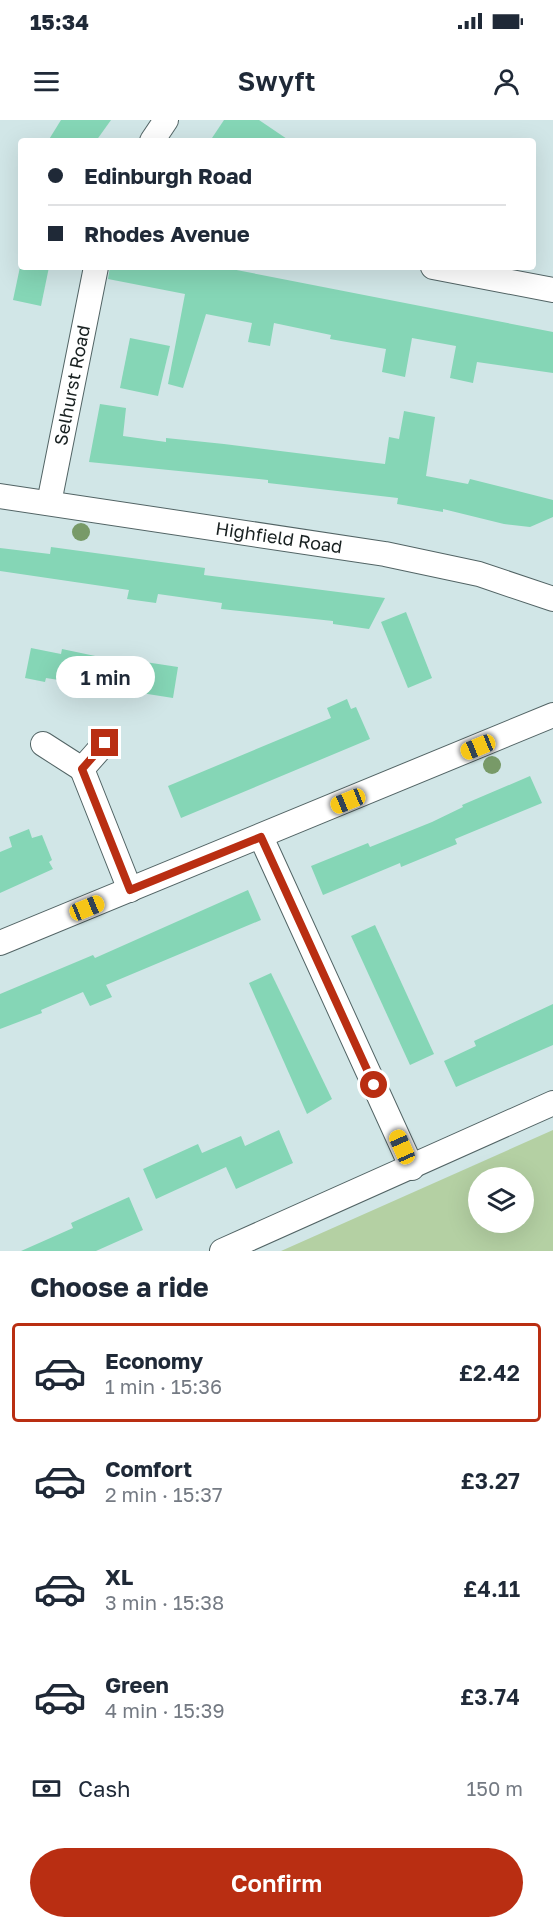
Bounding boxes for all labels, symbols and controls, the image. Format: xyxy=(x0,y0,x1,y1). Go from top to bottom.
text: 15:34 xyxy=(30,8,89,35)
icon: menu xyxy=(30,65,63,98)
text: Swyft xyxy=(238,65,315,97)
icon: person xyxy=(490,65,523,98)
text: Edinburgh Road xyxy=(84,162,252,189)
text: Rhodes Avenue xyxy=(84,220,250,247)
street label: Selhurst Road xyxy=(49,323,94,447)
street label: Highfield Road xyxy=(214,517,344,557)
callout: 1 min xyxy=(56,656,154,698)
text: 1 min xyxy=(80,665,131,689)
route end xyxy=(91,729,118,756)
car xyxy=(458,732,498,762)
car xyxy=(328,786,368,816)
car xyxy=(67,893,107,923)
route start xyxy=(360,1071,387,1098)
car xyxy=(386,1127,418,1167)
map controls xyxy=(468,1167,534,1233)
button: layers xyxy=(468,1167,534,1233)
text: Choose a ride xyxy=(30,1271,209,1303)
icon: car xyxy=(33,1346,87,1400)
text: Economy xyxy=(105,1347,203,1374)
text: £2.42 xyxy=(459,1359,520,1386)
text: 1 min · 15:36 xyxy=(105,1374,222,1398)
icon: car xyxy=(33,1454,87,1508)
text: Comfort xyxy=(105,1455,192,1482)
text: £3.27 xyxy=(461,1467,520,1494)
text: 2 min · 15:37 xyxy=(105,1482,223,1506)
icon: car xyxy=(33,1562,87,1616)
text: XL xyxy=(105,1563,133,1590)
text: £4.11 xyxy=(463,1575,520,1602)
text: 3 min · 15:38 xyxy=(105,1590,224,1614)
icon: car xyxy=(33,1670,87,1724)
text: Green xyxy=(105,1671,169,1698)
text: £3.74 xyxy=(460,1683,520,1710)
text: 4 min · 15:39 xyxy=(105,1698,225,1722)
icon: cash xyxy=(30,1772,63,1805)
text: Cash xyxy=(78,1775,131,1802)
text: 150 m xyxy=(467,1776,523,1800)
button: Confirm xyxy=(30,1848,523,1917)

